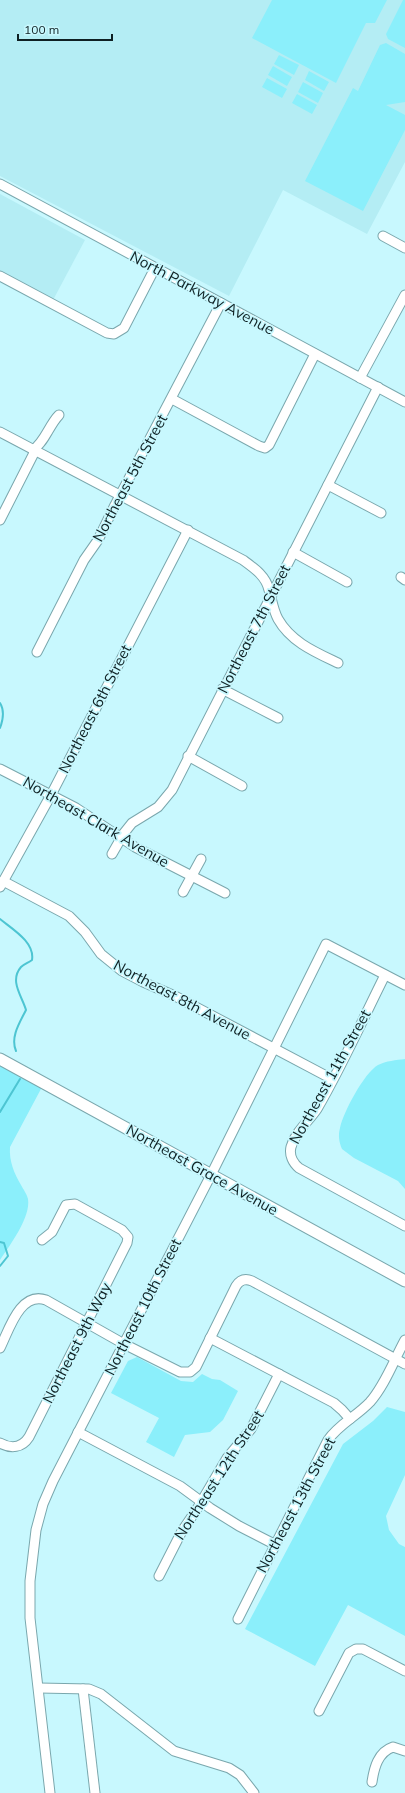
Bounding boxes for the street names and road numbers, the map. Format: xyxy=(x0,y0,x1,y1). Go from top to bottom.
street label: North Parkway Avenue xyxy=(127,246,278,339)
street label: Northeast 5th Street xyxy=(88,411,171,545)
street label: Northeast 7th Street xyxy=(213,561,294,696)
street label: Northeast 6th Street xyxy=(54,641,135,776)
street label: Northeast Clark Avenue xyxy=(20,772,173,871)
street label: Northeast 8th Avenue xyxy=(110,955,254,1044)
street label: Northeast 11th Street xyxy=(285,1006,374,1147)
street label: Northeast Grace Avenue xyxy=(123,1120,281,1219)
street label: Northeast 10th Street xyxy=(100,1235,185,1378)
street label: Northeast 9th Way xyxy=(38,1279,115,1406)
street label: Northeast 12th Street xyxy=(170,1406,268,1543)
street label: Northeast 13th Street xyxy=(252,1434,339,1576)

